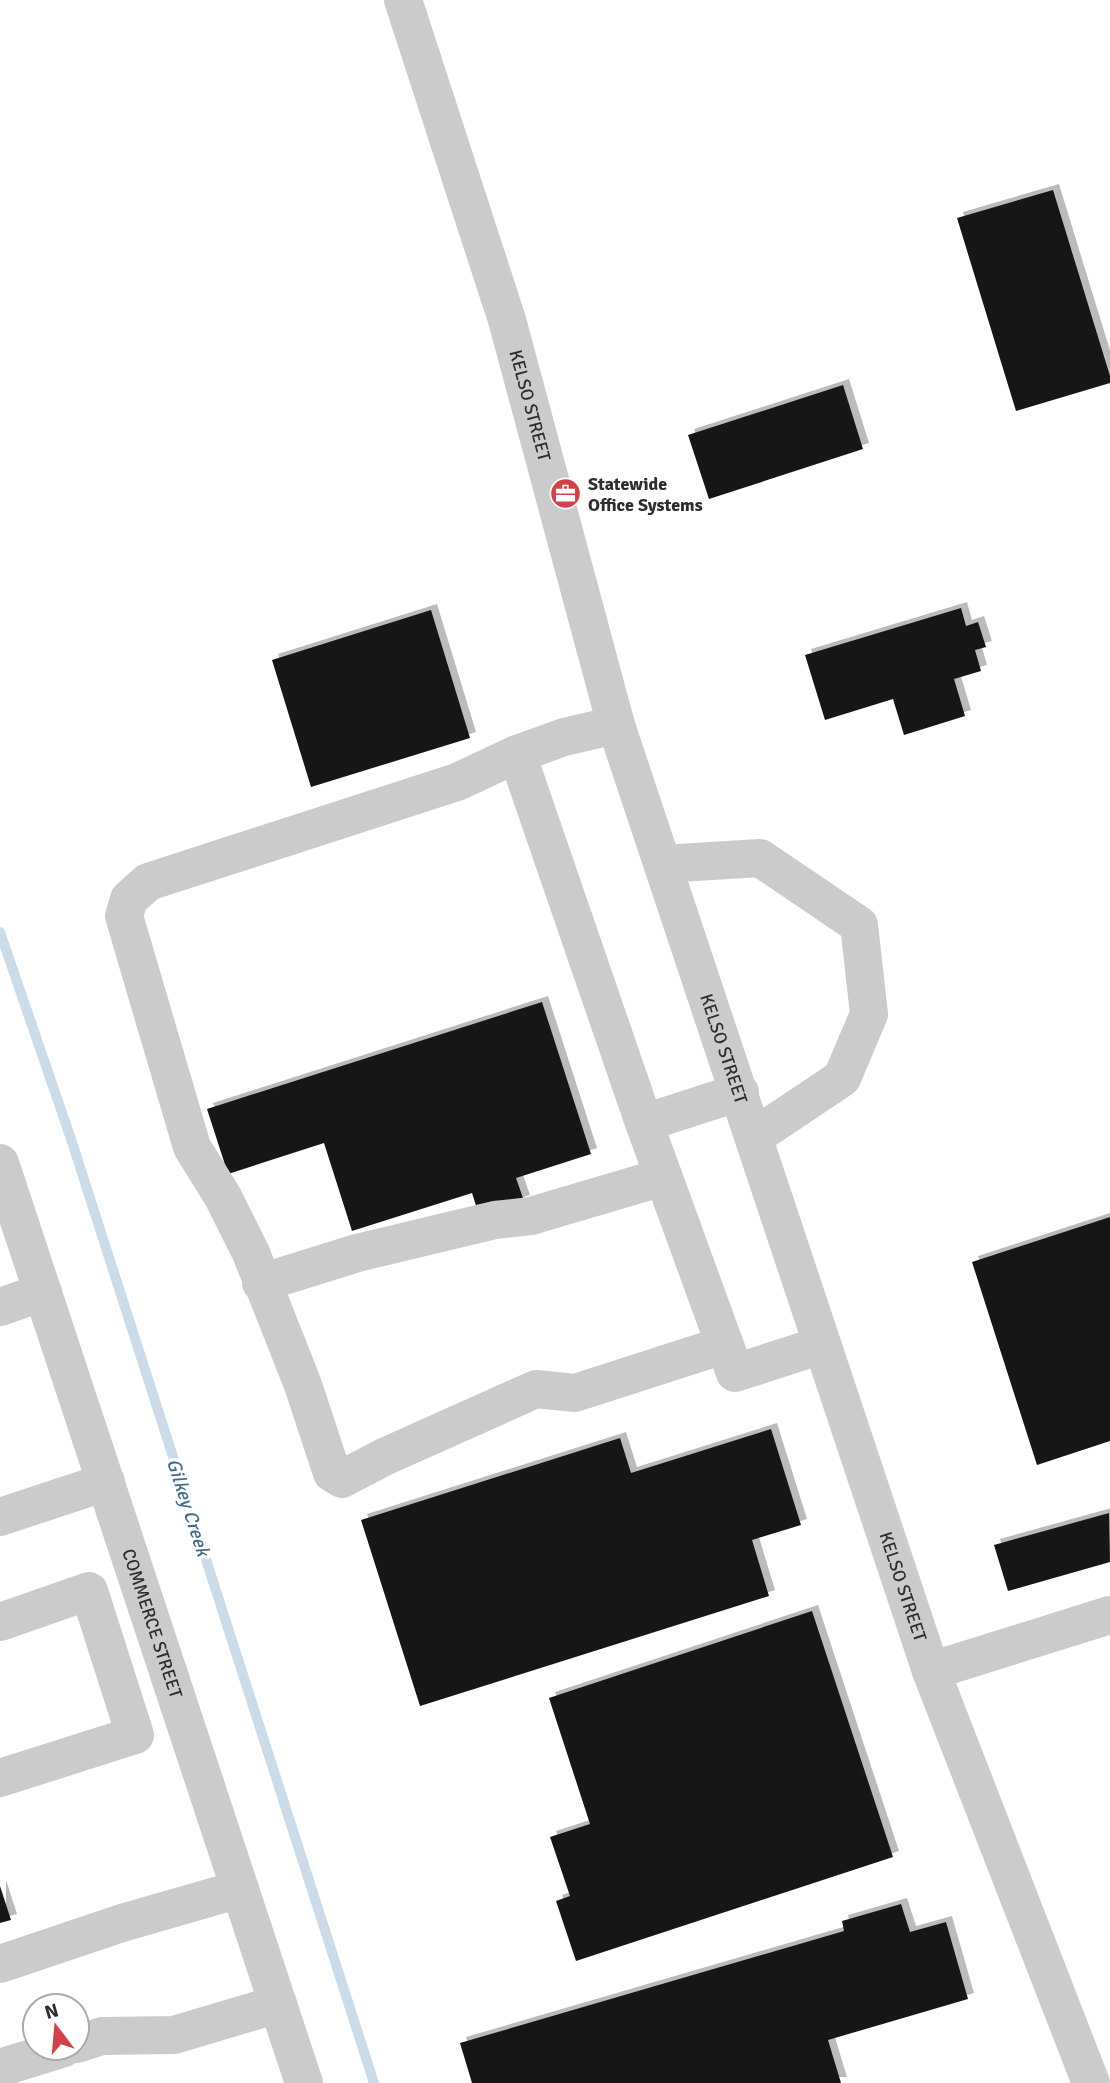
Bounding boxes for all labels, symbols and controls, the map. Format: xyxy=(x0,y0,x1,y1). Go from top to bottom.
street label: KELSO STREET xyxy=(505,347,556,464)
place label: Statewide Office Systems xyxy=(588,473,703,516)
office icon: Statewide Office Systems xyxy=(548,477,582,511)
street label: KELSO STREET xyxy=(695,991,752,1107)
water label: Gilkey Creek xyxy=(161,1456,216,1560)
street label: KELSO STREET xyxy=(874,1529,931,1644)
street label: COMMERCE STREET xyxy=(117,1546,187,1701)
north arrow xyxy=(21,1992,91,2062)
text: N xyxy=(42,1998,61,2025)

